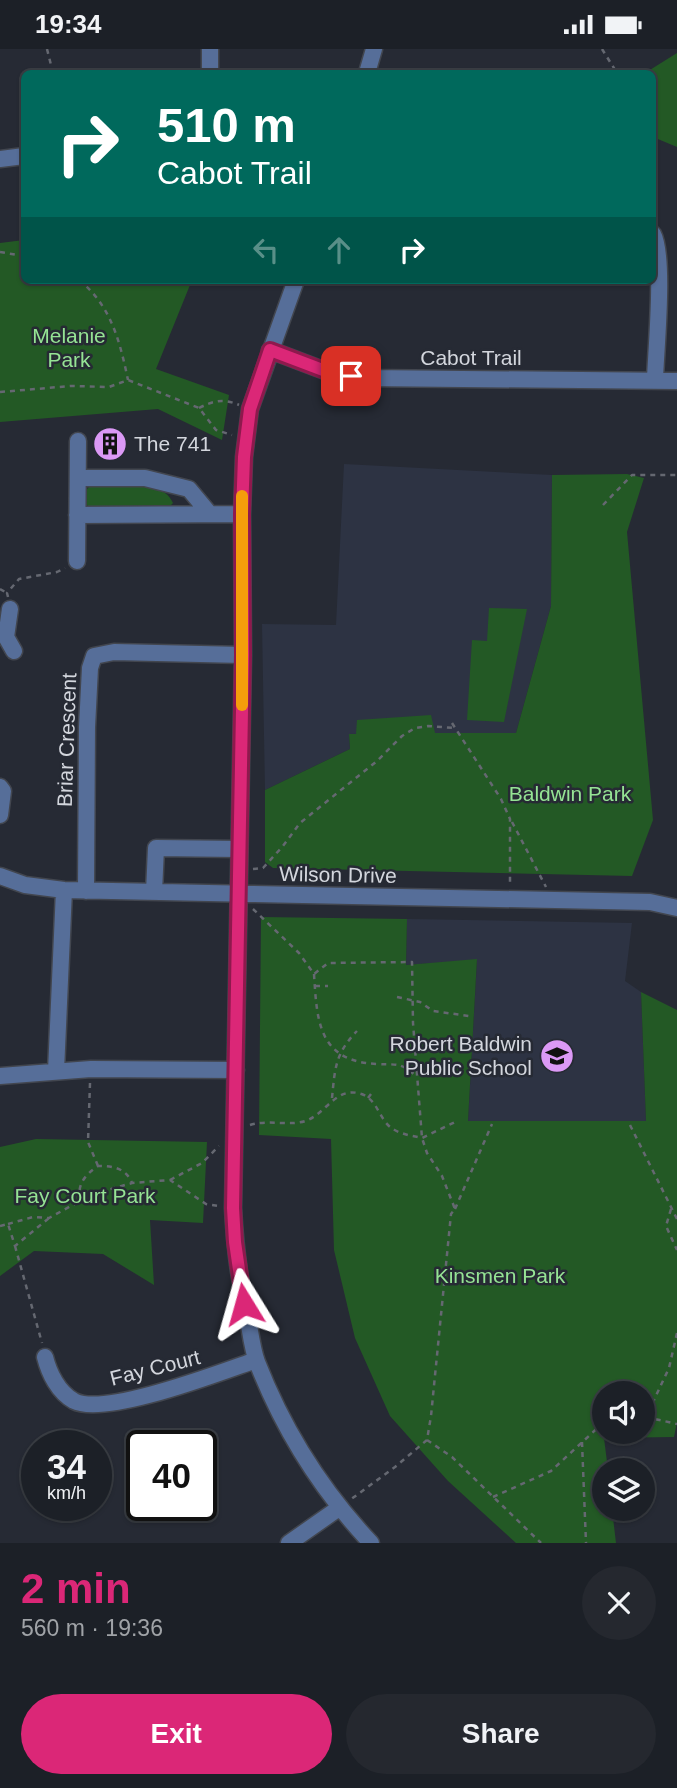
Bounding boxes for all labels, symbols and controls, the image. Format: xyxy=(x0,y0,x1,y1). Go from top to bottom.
text: 19:34 xyxy=(35,9,102,39)
icon: right xyxy=(42,98,133,189)
text: 510 m xyxy=(157,98,296,152)
text: Cabot Trail xyxy=(157,155,312,191)
icon: left xyxy=(247,231,285,269)
icon: ahead xyxy=(320,231,358,269)
icon: right xyxy=(393,231,431,269)
park label: Melanie Park xyxy=(32,324,106,371)
pin xyxy=(321,346,381,406)
street label: Cabot Trail xyxy=(420,346,522,369)
icon: arrive xyxy=(332,357,370,395)
building icon: The 741 xyxy=(91,425,129,463)
place label: The 741 xyxy=(134,432,211,455)
street label: Briar Crescent xyxy=(53,672,80,807)
park label: Baldwin Park xyxy=(509,782,632,805)
street label: Wilson Drive xyxy=(279,862,397,887)
place label: Robert Baldwin Public School xyxy=(390,1032,532,1079)
school or university icon: Robert Baldwin Public School xyxy=(538,1037,576,1075)
park label: Fay Court Park xyxy=(14,1184,156,1207)
park label: Kinsmen Park xyxy=(435,1264,566,1287)
position arrow xyxy=(207,1267,281,1341)
street label: Fay Court xyxy=(107,1345,203,1390)
map controls xyxy=(592,1381,655,1521)
button: sound xyxy=(592,1381,655,1444)
speed limit sign: 40 xyxy=(126,1430,217,1521)
text: 34 xyxy=(47,1447,86,1486)
button: layers xyxy=(592,1458,655,1521)
text: km/h xyxy=(47,1483,86,1503)
text: 2 min xyxy=(21,1565,131,1612)
button: close xyxy=(582,1566,656,1640)
text: 560 m · 19:36 xyxy=(21,1615,163,1641)
button: Exit xyxy=(21,1694,332,1774)
button: Share xyxy=(346,1694,656,1774)

